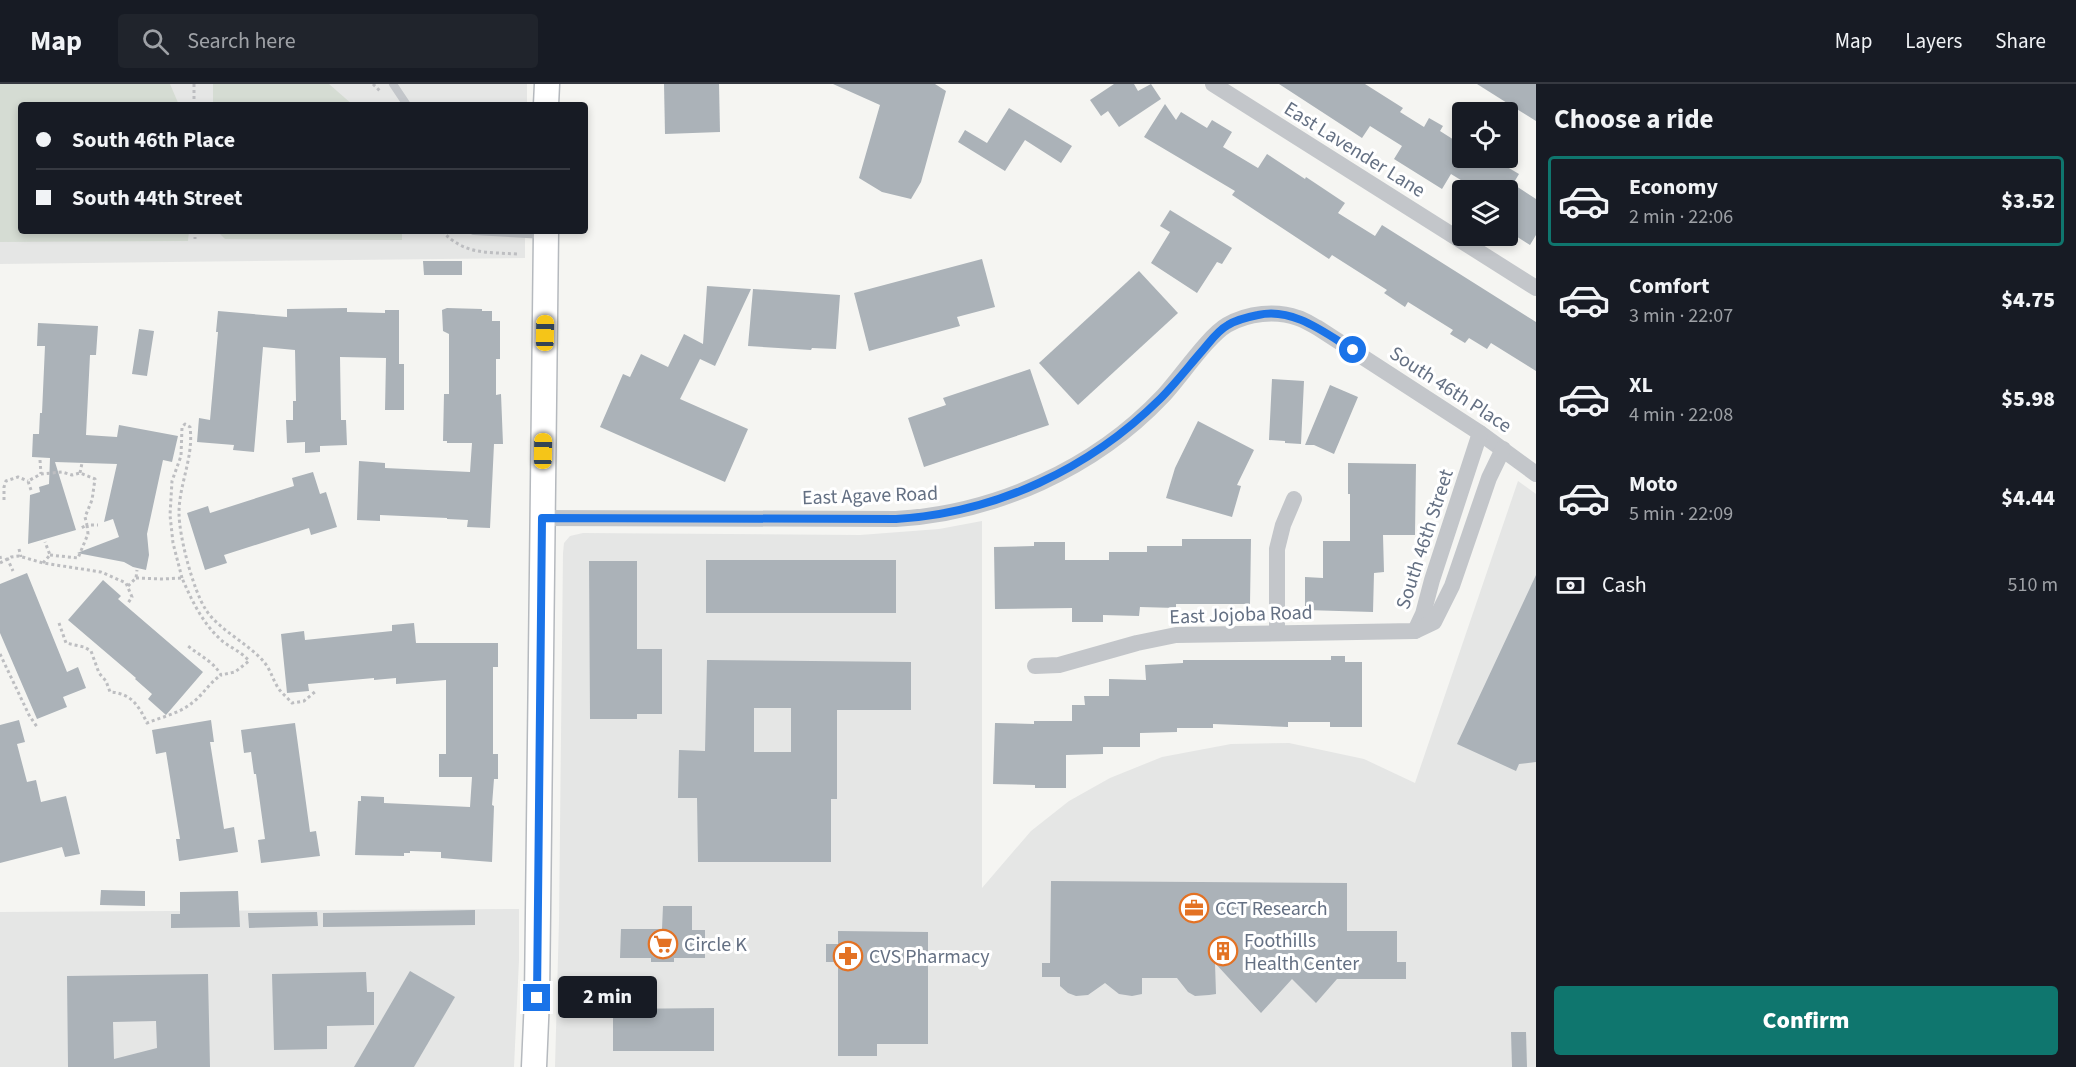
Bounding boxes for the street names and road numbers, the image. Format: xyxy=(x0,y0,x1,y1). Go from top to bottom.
street label: East Lavender Lane xyxy=(1278,95,1431,205)
street label: South 46th Place xyxy=(1384,340,1517,440)
street label: South 46th Street xyxy=(1389,465,1461,613)
street label: East Agave Road xyxy=(802,480,939,512)
street label: East Jojoba Road xyxy=(1169,599,1313,631)

